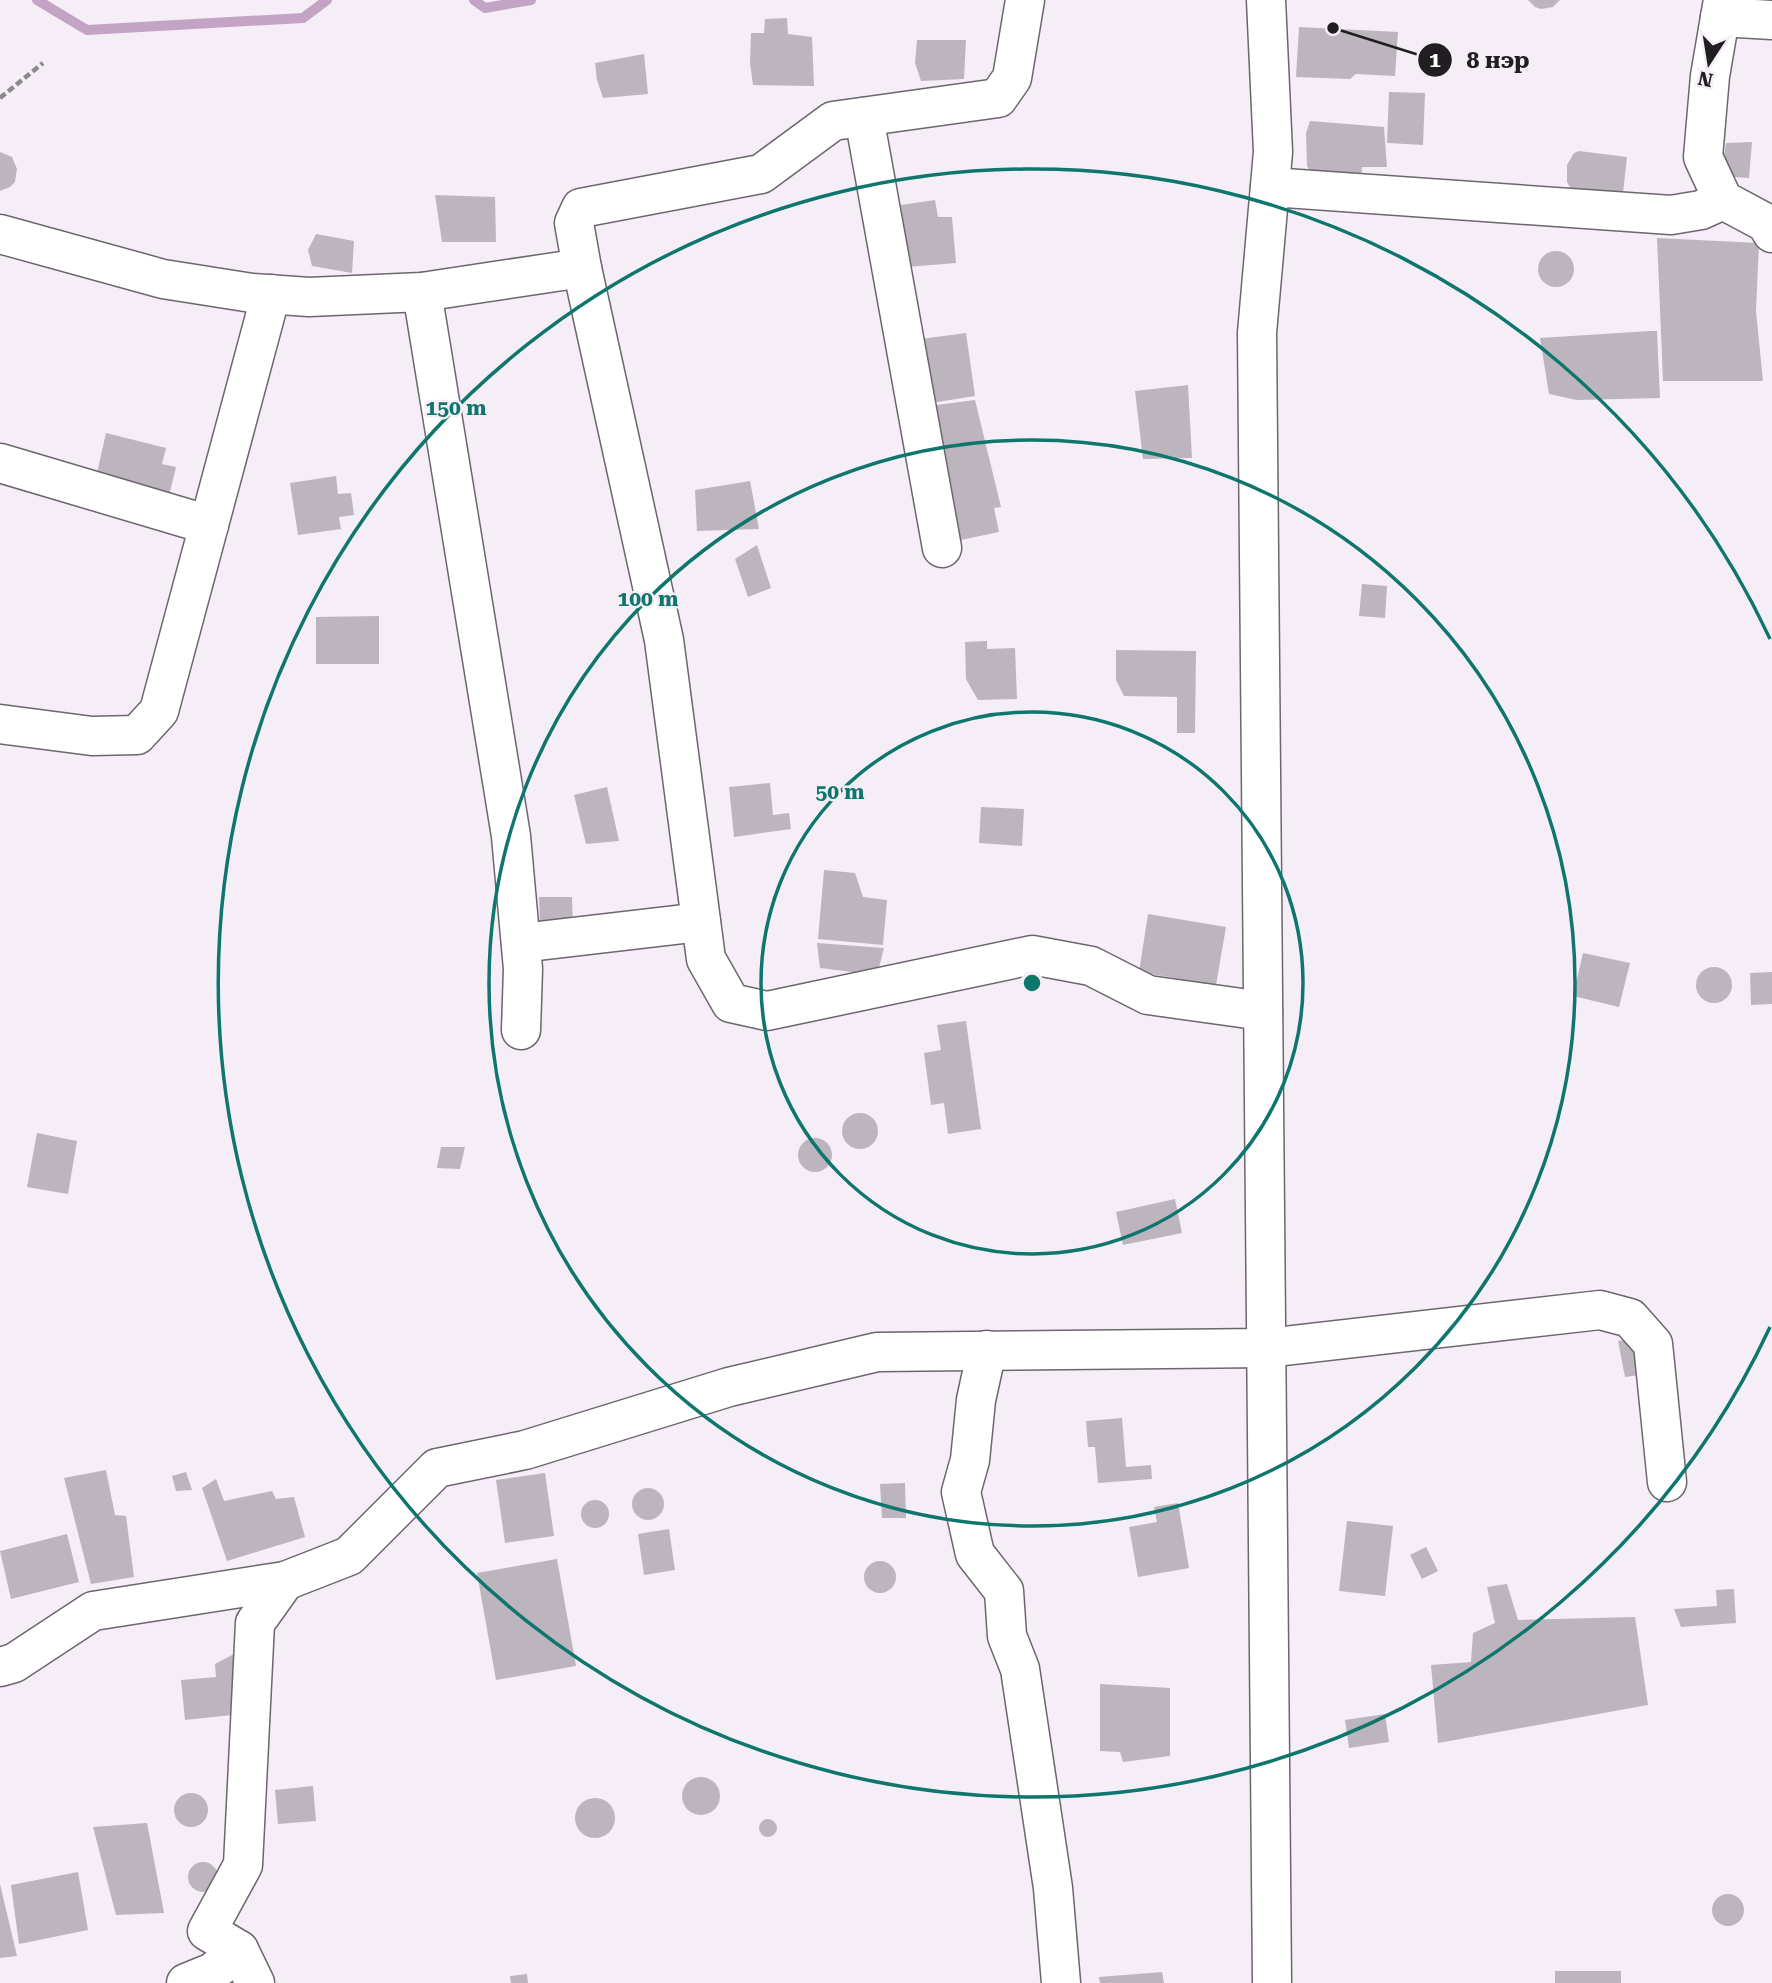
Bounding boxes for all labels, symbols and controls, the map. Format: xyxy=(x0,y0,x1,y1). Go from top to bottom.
north arrow xyxy=(1674,28,1744,98)
callout: 8 нэр xyxy=(1417,38,1543,82)
text: 8 нэр xyxy=(1466,47,1530,74)
text: 1 xyxy=(1429,48,1441,72)
text: N xyxy=(1696,66,1715,92)
text: 150 m xyxy=(426,396,486,420)
text: 100 m xyxy=(618,587,678,611)
text: 50 m xyxy=(815,780,865,804)
centre of rings xyxy=(1020,971,1044,995)

